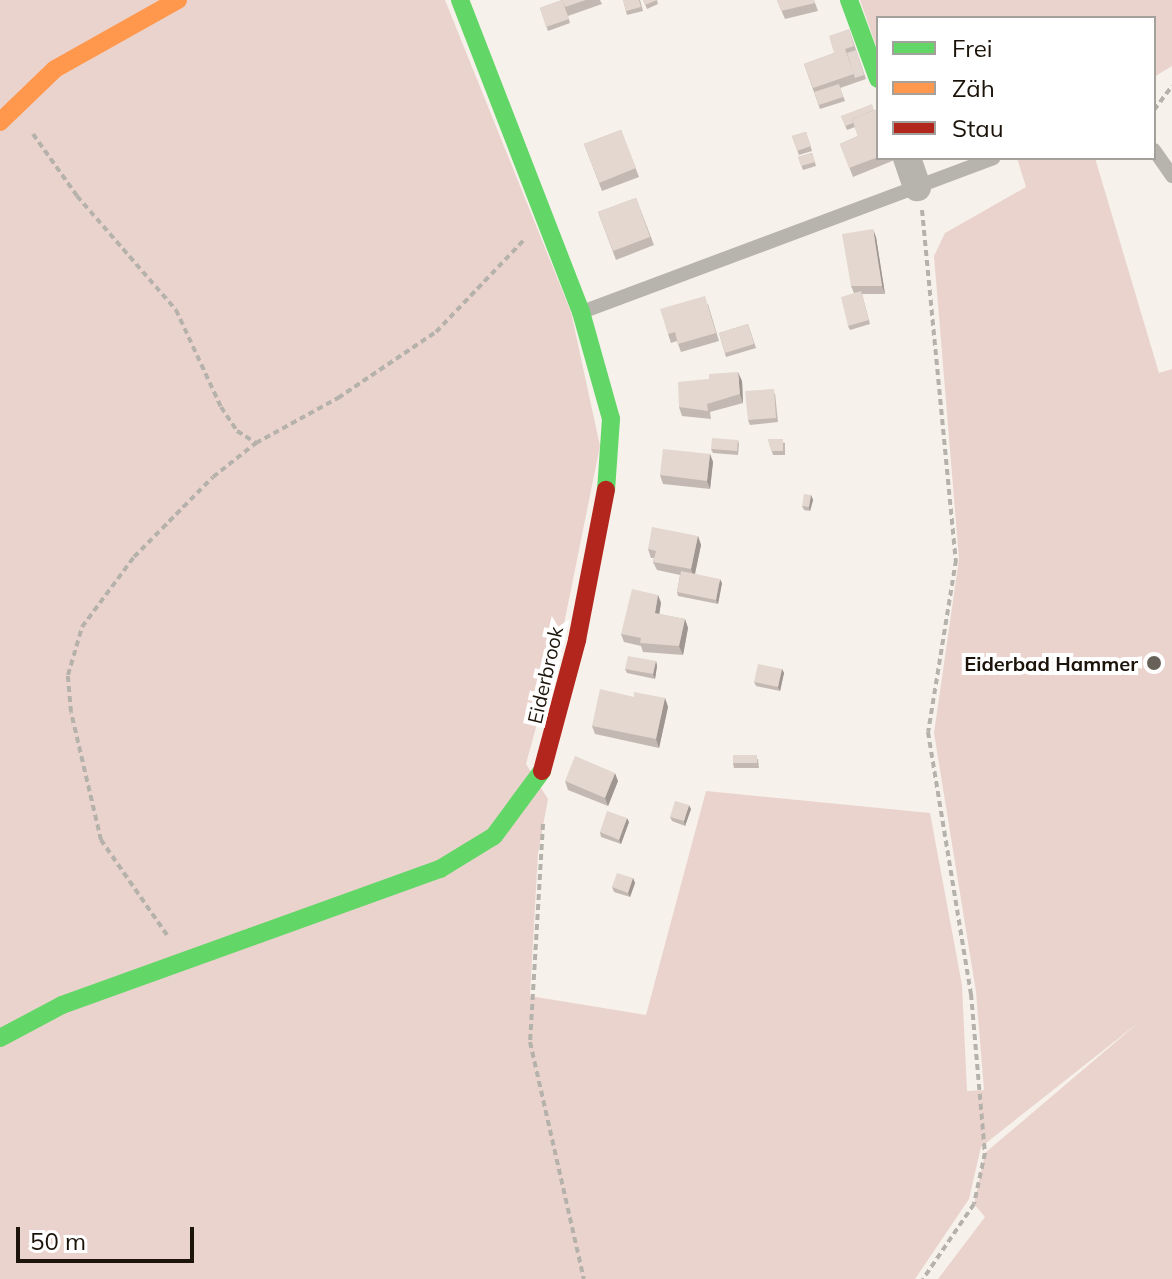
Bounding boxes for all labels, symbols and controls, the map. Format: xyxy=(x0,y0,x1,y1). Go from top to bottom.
legend xyxy=(876,16,1156,160)
text: Frei xyxy=(952,33,993,63)
text: Zäh xyxy=(952,73,995,103)
text: Stau xyxy=(952,113,1004,143)
street label: Eiderbrook xyxy=(522,624,568,726)
place label: Eiderbad Hammer xyxy=(964,651,1138,675)
marker: Eiderbad Hammer xyxy=(1145,654,1163,672)
scale bar xyxy=(20,1211,198,1261)
text: 50 m xyxy=(30,1226,86,1256)

